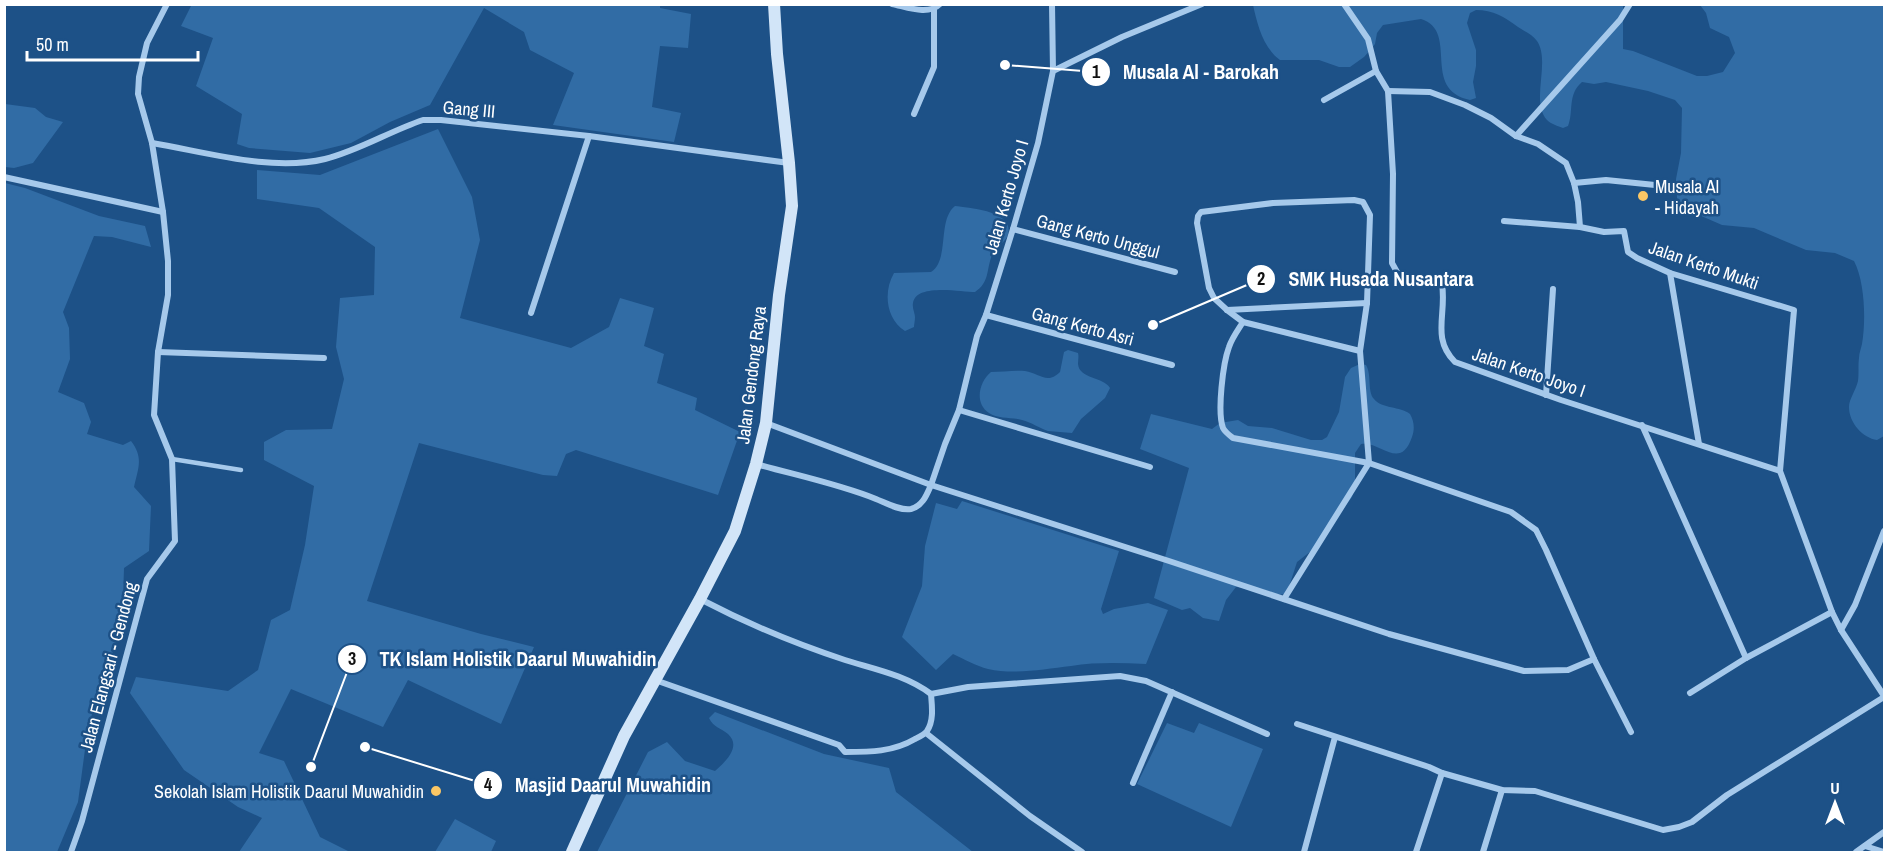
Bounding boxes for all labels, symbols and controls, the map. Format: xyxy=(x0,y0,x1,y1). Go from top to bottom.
scale bar xyxy=(27,24,198,62)
text: 50 m xyxy=(36,32,69,57)
callout: Musala Al - Barokah xyxy=(1081,53,1292,91)
text: Musala Al - Barokah xyxy=(1123,58,1279,85)
text: 1 xyxy=(1092,59,1101,84)
street label: Gang III xyxy=(442,94,496,124)
street label: Jalan Kerto Joyo I xyxy=(978,137,1034,257)
place label: Musala Al - Hidayah xyxy=(1655,174,1719,220)
marker: Musala Al - Hidayah xyxy=(1636,189,1650,203)
street label: Gang Kerto Unggul xyxy=(1034,208,1162,264)
street label: Jalan Kerto Mukti xyxy=(1646,234,1762,296)
callout: SMK Husada Nusantara xyxy=(1246,260,1485,298)
text: SMK Husada Nusantara xyxy=(1289,265,1474,292)
text: 2 xyxy=(1257,266,1265,291)
street label: Gang Kerto Asri xyxy=(1029,300,1137,352)
street label: Jalan Gendong Raya xyxy=(730,305,772,445)
street label: Jalan Kerto Joyo I xyxy=(1469,341,1589,403)
street label: Jalan Elangsari - Gendong xyxy=(73,578,143,755)
callout: TK Islam Holistik Daarul Muwahidin xyxy=(337,640,668,678)
text: TK Islam Holistik Daarul Muwahidin xyxy=(379,645,657,672)
text: 3 xyxy=(348,646,356,671)
callout: Masjid Daarul Muwahidin xyxy=(473,766,723,804)
text: Masjid Daarul Muwahidin xyxy=(515,771,711,798)
text: 4 xyxy=(484,772,493,797)
north arrow xyxy=(1805,773,1865,833)
text: U xyxy=(1830,777,1840,799)
place label: Sekolah Islam Holistik Daarul Muwahidin xyxy=(154,779,424,804)
marker: Sekolah Islam Holistik Daarul Muwahidin xyxy=(429,784,443,798)

